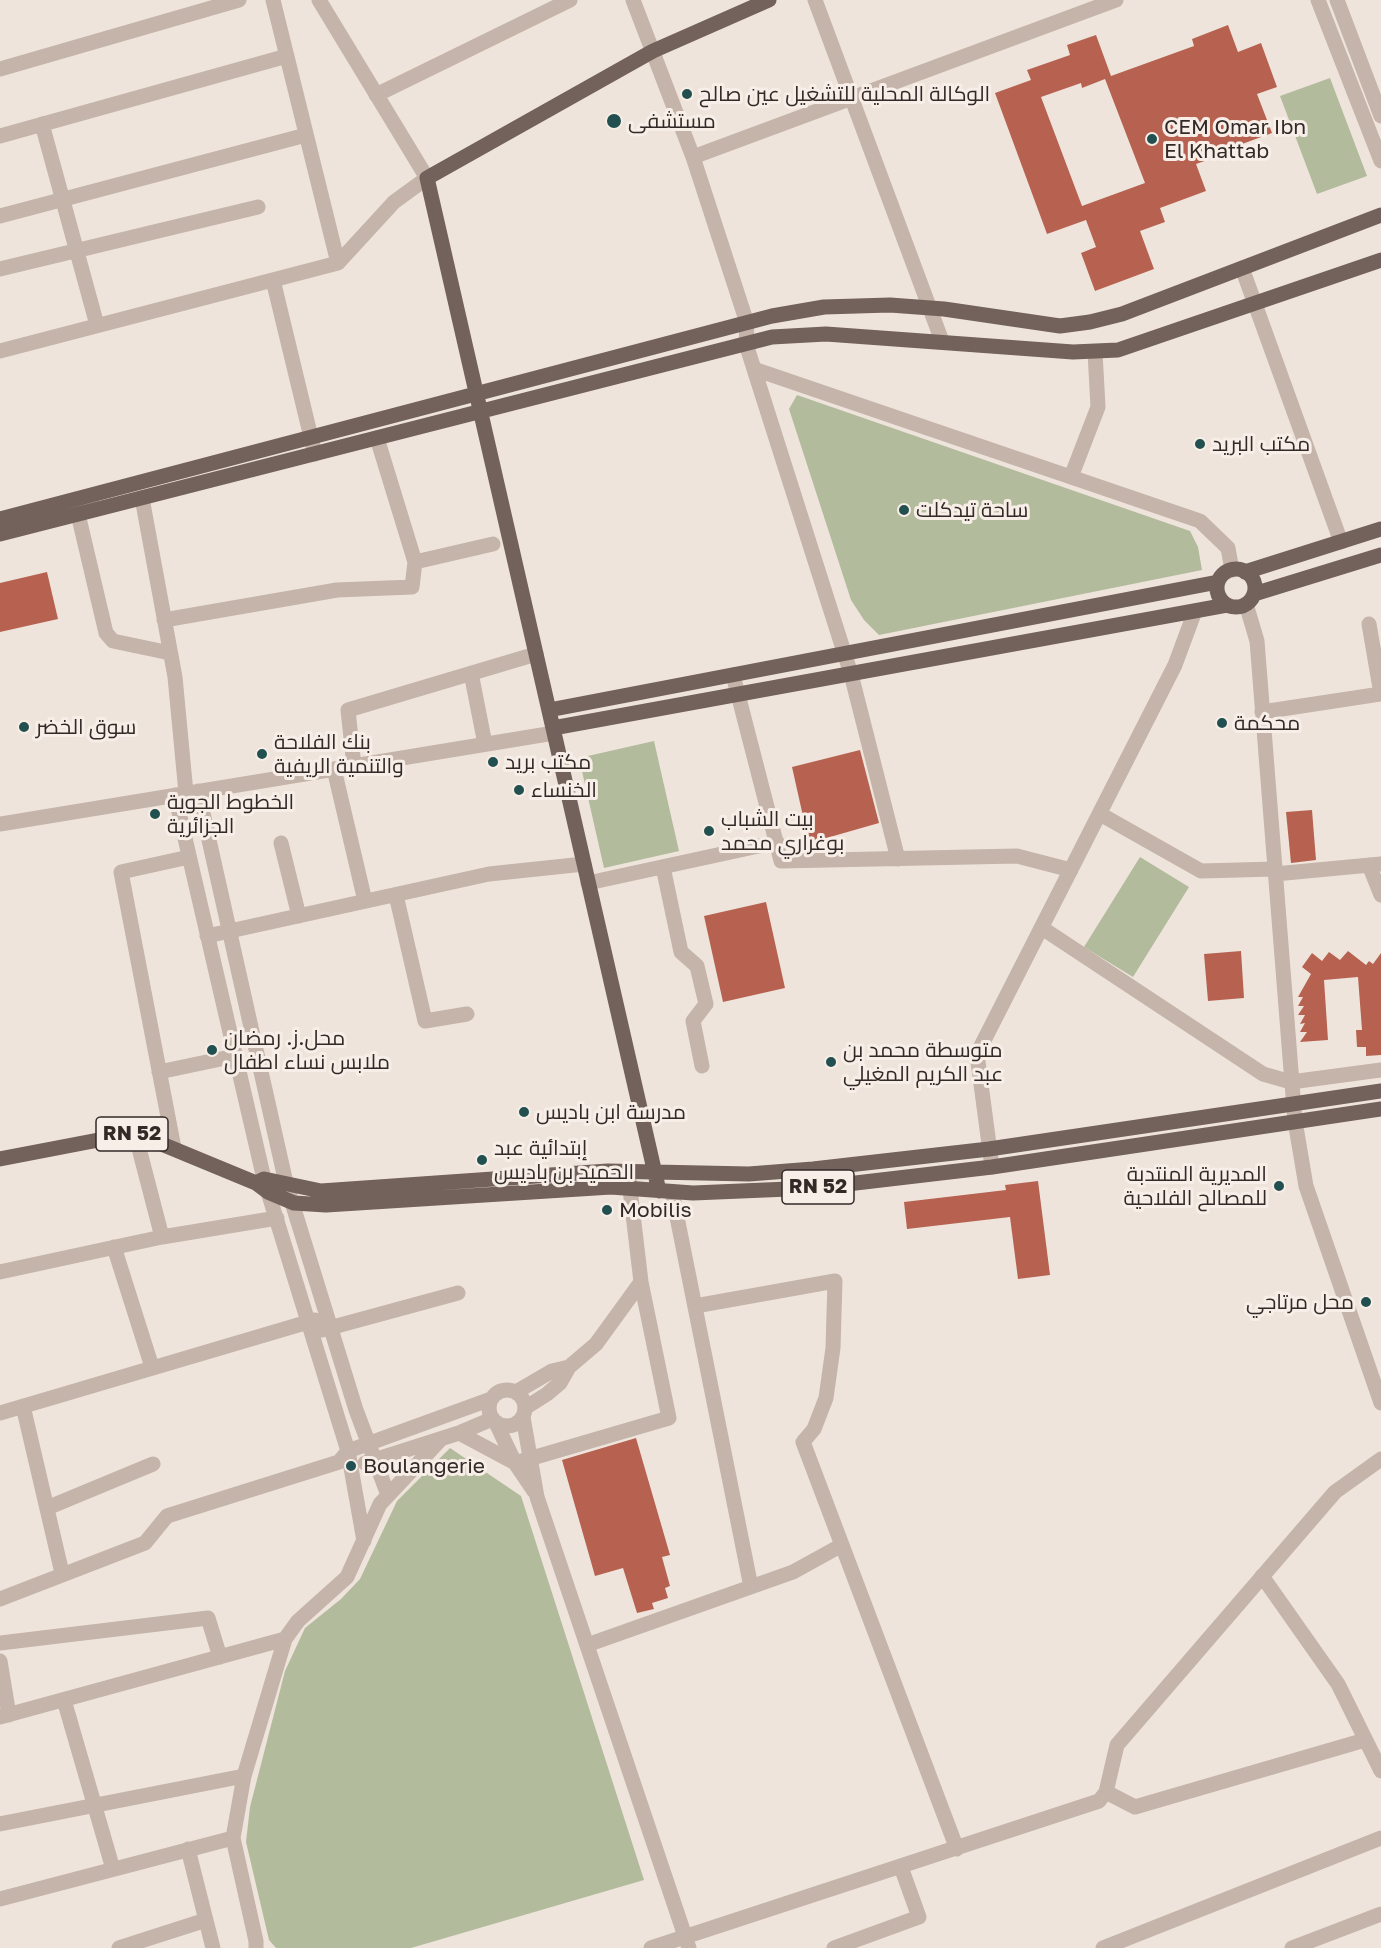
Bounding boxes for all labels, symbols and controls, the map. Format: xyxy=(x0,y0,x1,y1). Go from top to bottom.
place label: الوكالة المحلية للتشغيل عين صالح xyxy=(699,81,990,107)
marker: الوكالة المحلية للتشغيل عين صالح xyxy=(680,87,694,101)
place label: مستشفى xyxy=(628,108,716,134)
marker: مستشفى xyxy=(605,112,623,130)
place label: CEM Omar Ibn El Khattab xyxy=(1164,114,1306,164)
marker: CEM Omar Ibn El Khattab xyxy=(1145,132,1159,146)
place label: مكتب البريد xyxy=(1212,431,1310,457)
marker: مكتب البريد xyxy=(1193,437,1207,451)
place label: ساحة تيدكلت xyxy=(916,497,1028,523)
marker: ساحة تيدكلت xyxy=(897,503,911,517)
place label: محكمة xyxy=(1234,710,1300,736)
place label: سوق الخضر xyxy=(36,714,136,740)
marker: محكمة xyxy=(1215,716,1229,730)
marker: سوق الخضر xyxy=(17,720,31,734)
place label: بنك الفلاحة والتنمية الريفية xyxy=(274,729,404,779)
marker: بنك الفلاحة والتنمية الريفية xyxy=(255,747,269,761)
place label: مكتب بريد xyxy=(505,749,591,775)
marker: مكتب بريد xyxy=(486,755,500,769)
place label: الخنساء xyxy=(531,777,597,803)
marker: الخنساء xyxy=(512,783,526,797)
place label: الخطوط الجوية الجزائرية xyxy=(167,789,294,839)
place label: بيت الشباب بوغراري محمد xyxy=(721,806,844,856)
marker: الخطوط الجوية الجزائرية xyxy=(148,807,162,821)
marker: بيت الشباب بوغراري محمد xyxy=(702,824,716,838)
place label: محل.ز. رمضان ملابس نساء اطفال xyxy=(224,1025,390,1075)
place label: متوسطة محمد بن عبد الكريم المغيلي xyxy=(843,1037,1003,1087)
marker: محل.ز. رمضان ملابس نساء اطفال xyxy=(205,1043,219,1057)
marker: متوسطة محمد بن عبد الكريم المغيلي xyxy=(824,1055,838,1069)
place label: مدرسة ابن باديس xyxy=(536,1099,686,1125)
marker: مدرسة ابن باديس xyxy=(517,1105,531,1119)
road number: RN 52 xyxy=(96,1117,168,1151)
place label: إبتدائية عبد الحميد بن باديس xyxy=(494,1135,634,1185)
marker: إبتدائية عبد الحميد بن باديس xyxy=(475,1153,489,1167)
place label: المديرية المنتدبة للمصالح الفلاحية xyxy=(1123,1161,1267,1211)
road number: RN 52 xyxy=(782,1170,854,1204)
marker: المديرية المنتدبة للمصالح الفلاحية xyxy=(1272,1179,1286,1193)
place label: Mobilis xyxy=(619,1197,692,1223)
marker: Mobilis xyxy=(600,1203,614,1217)
place label: محل مرتاجي xyxy=(1246,1289,1354,1315)
marker: محل مرتاجي xyxy=(1359,1295,1373,1309)
place label: Boulangerie xyxy=(363,1453,485,1479)
marker: Boulangerie xyxy=(344,1459,358,1473)

